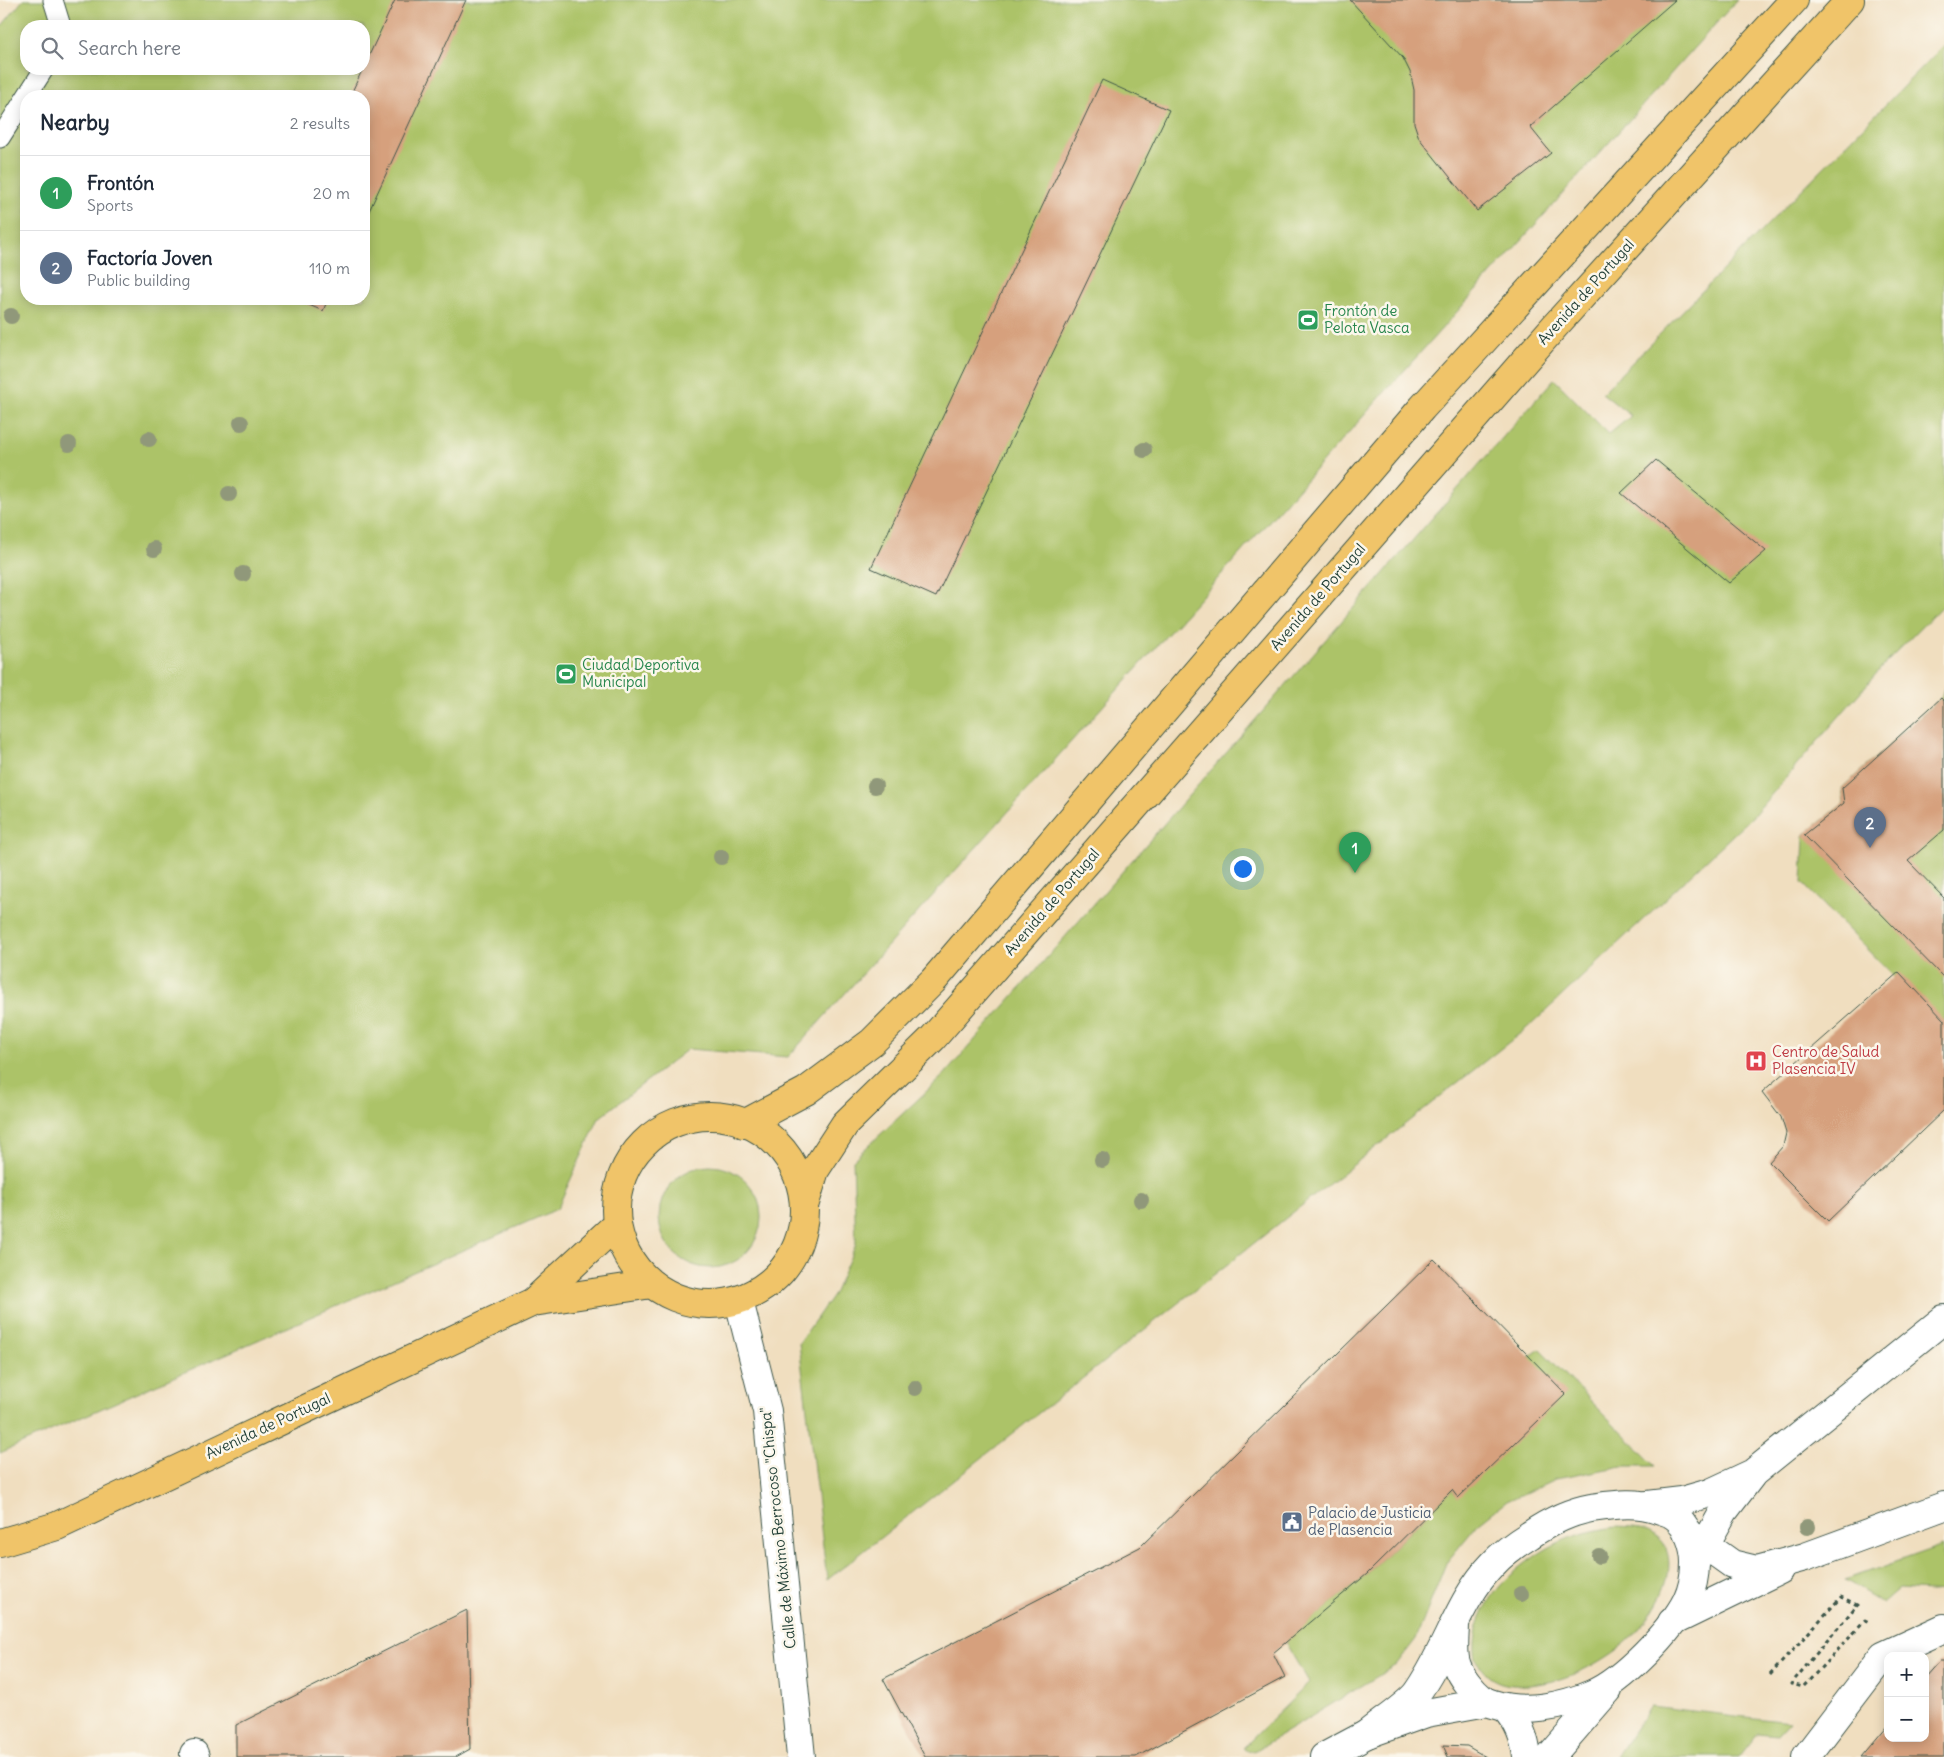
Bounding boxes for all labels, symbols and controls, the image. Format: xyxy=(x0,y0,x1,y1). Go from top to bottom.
search box xyxy=(20,20,370,75)
icon: search xyxy=(38,34,66,62)
text: Search here xyxy=(78,36,181,60)
text: Nearby xyxy=(40,109,110,136)
text: 2 results xyxy=(290,113,350,133)
text: Frontón xyxy=(87,171,154,195)
text: 1 xyxy=(53,183,59,203)
text: 20 m xyxy=(313,183,350,203)
text: Sports xyxy=(87,195,133,215)
street label: Avenida de Portugal xyxy=(1533,235,1638,348)
text: Factoría Joven xyxy=(87,246,213,270)
text: 2 xyxy=(52,258,60,278)
text: 110 m xyxy=(309,258,350,278)
text: Public building xyxy=(87,270,190,290)
place label: Frontón de Pelota Vasca xyxy=(1324,301,1410,337)
sports icon: Frontón de Pelota Vasca xyxy=(1296,308,1320,332)
street label: Avenida de Portugal xyxy=(1266,539,1369,654)
place label: Ciudad Deportiva Municipal xyxy=(582,655,700,691)
sports icon: Ciudad Deportiva Municipal xyxy=(554,662,578,686)
pin: 2 xyxy=(1854,807,1886,848)
pin: 1 xyxy=(1339,832,1371,873)
street label: Avenida de Portugal xyxy=(1000,844,1103,959)
your location xyxy=(1230,856,1256,882)
place label: Centro de Salud Plasencia IV xyxy=(1772,1042,1880,1078)
hospital icon: Centro de Salud Plasencia IV xyxy=(1744,1049,1768,1073)
street label: Avenida de Portugal xyxy=(202,1388,333,1463)
street label: Calle de Máximo Berrocoso "Chispa" xyxy=(755,1406,800,1650)
place label: Palacio de Justicia de Plasencia xyxy=(1308,1503,1432,1539)
public building icon: Palacio de Justicia de Plasencia xyxy=(1280,1510,1304,1534)
map controls xyxy=(1884,1652,1929,1742)
button: + xyxy=(1884,1652,1929,1697)
button: − xyxy=(1884,1697,1929,1742)

